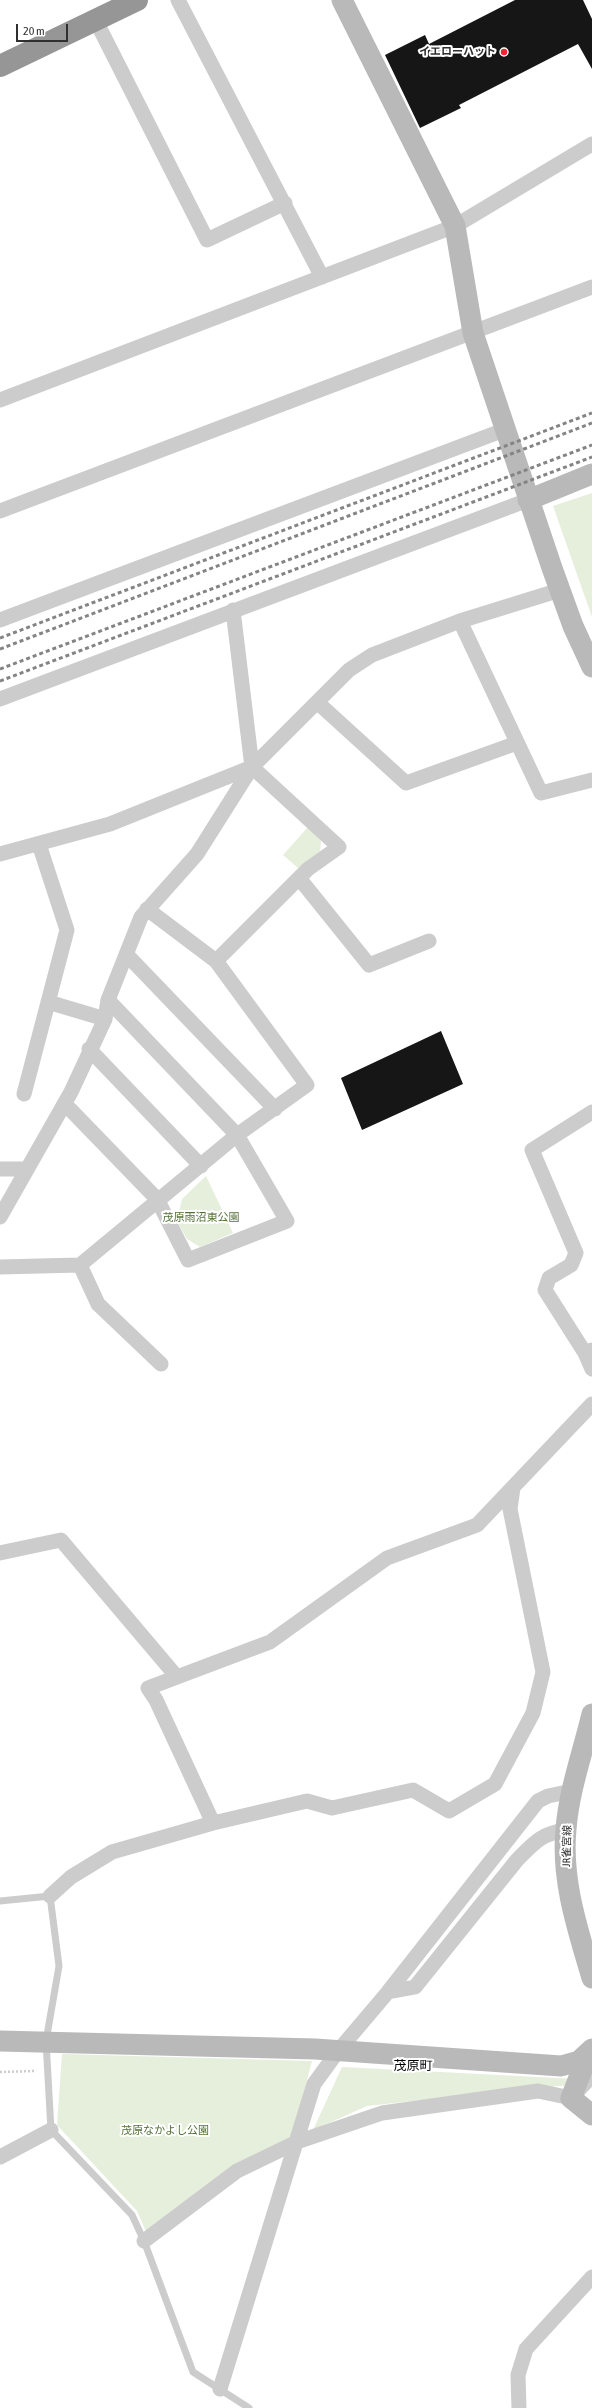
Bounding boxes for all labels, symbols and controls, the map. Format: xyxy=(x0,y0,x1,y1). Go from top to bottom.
scale bar xyxy=(18,16,70,42)
text: 20 m xyxy=(23,24,45,38)
place label: イエローハット xyxy=(419,45,496,59)
marker: イエローハット xyxy=(499,47,509,57)
park label: 茂原雨沼東公園 xyxy=(163,1211,239,1225)
street label: JR雀宮線 xyxy=(560,1825,574,1867)
district label: 茂原町 xyxy=(394,2058,432,2074)
park label: 茂原なかよし公園 xyxy=(121,2124,209,2138)

